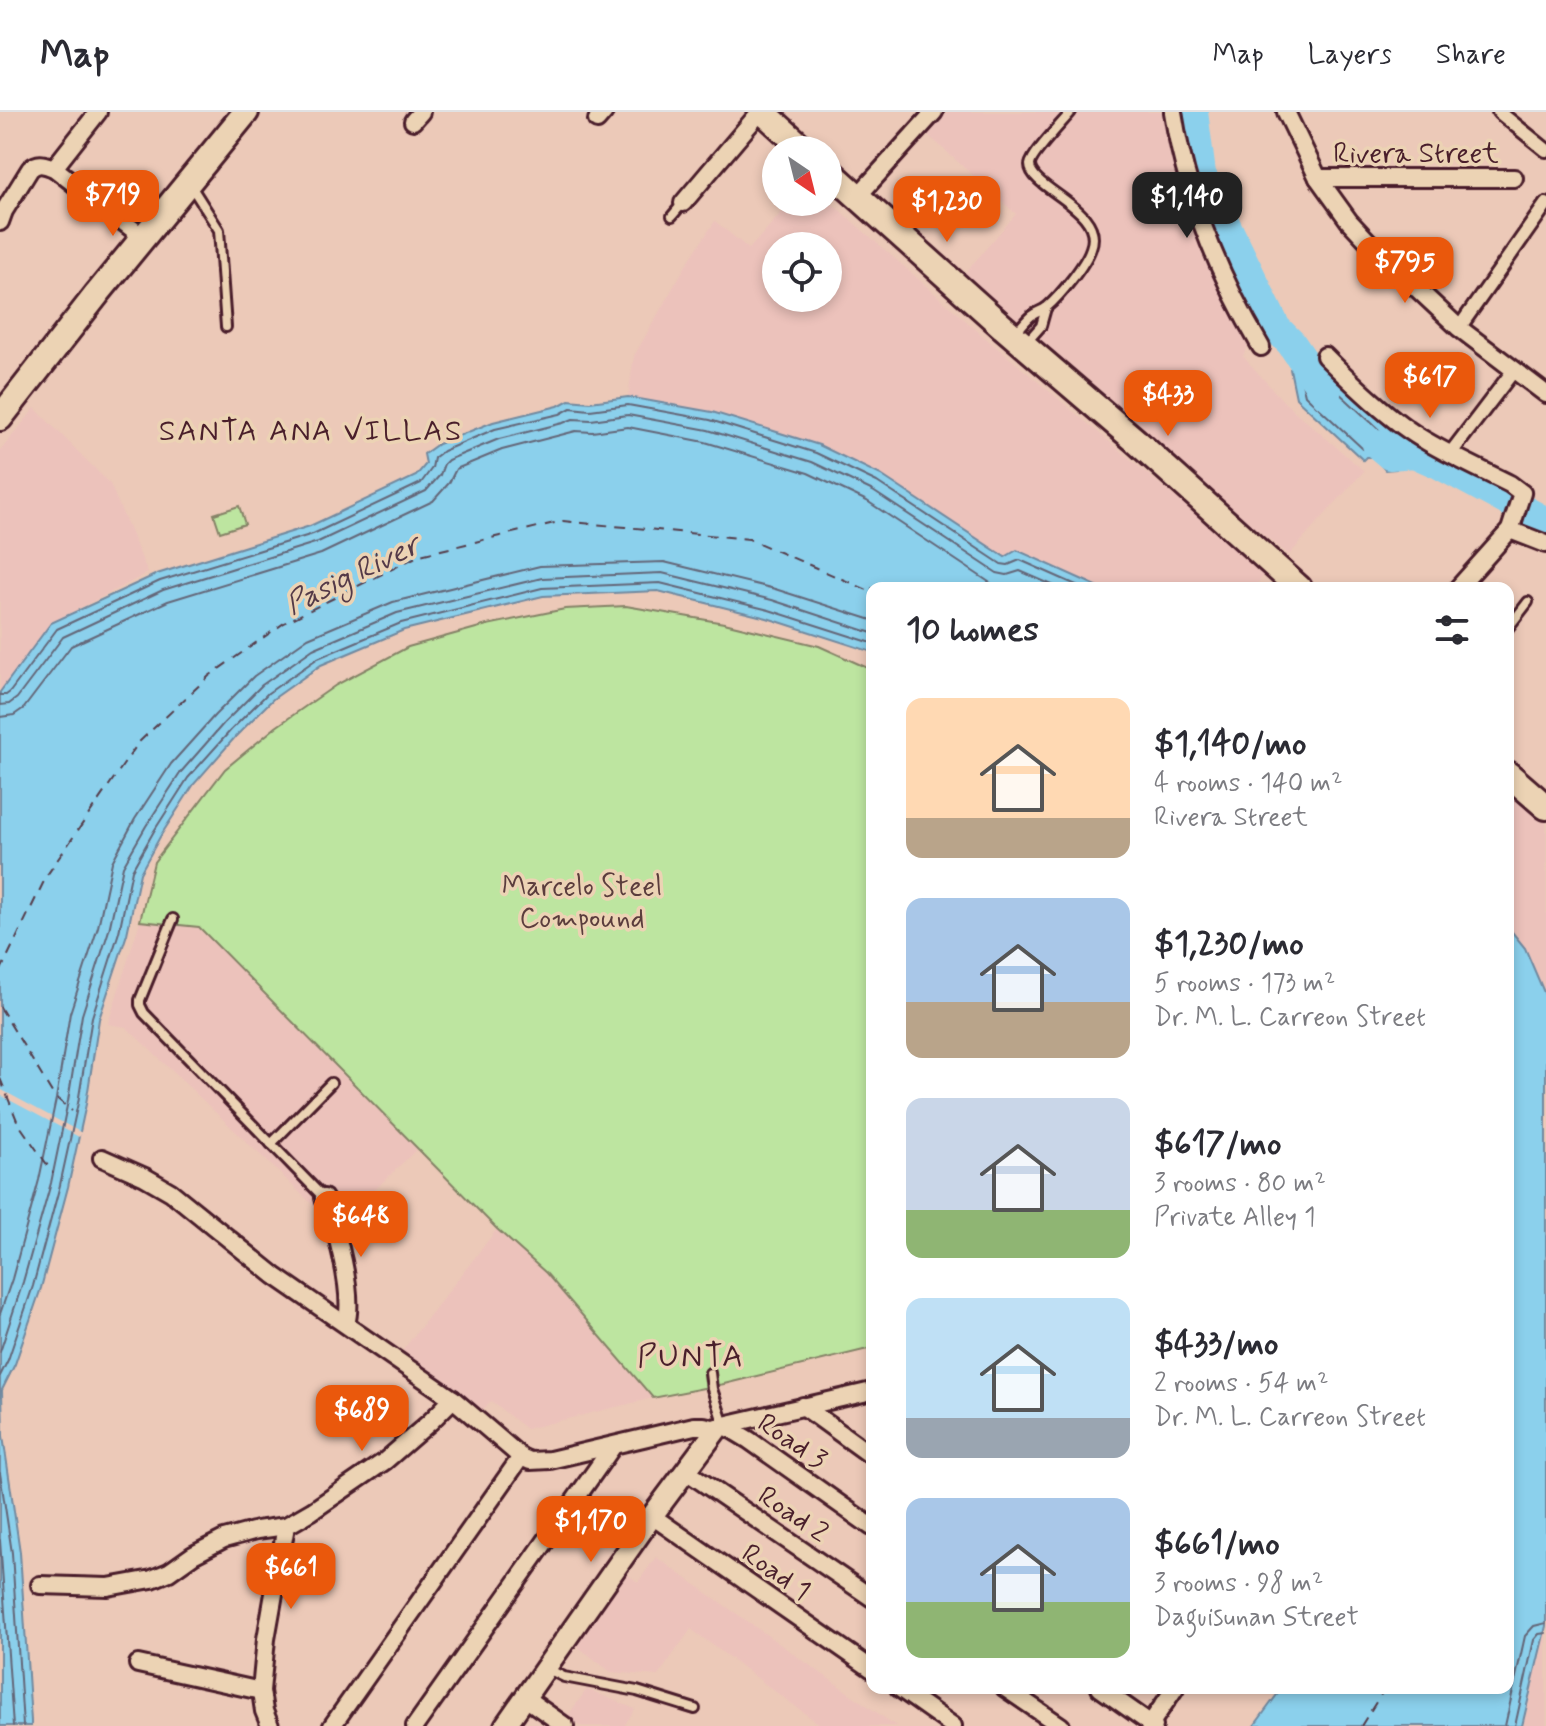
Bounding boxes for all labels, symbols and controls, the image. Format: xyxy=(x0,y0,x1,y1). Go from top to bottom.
text: Map xyxy=(40,31,110,80)
text: Map xyxy=(1213,37,1264,74)
text: Layers xyxy=(1308,37,1392,74)
text: Share xyxy=(1436,37,1506,74)
north arrow xyxy=(762,136,842,216)
map controls xyxy=(762,136,842,312)
street label: Rivera Street xyxy=(1333,136,1499,173)
pin: $719 xyxy=(66,170,160,238)
pin: $1,140 xyxy=(1122,172,1252,240)
pin: $1,230 xyxy=(882,176,1012,244)
text: $719 xyxy=(85,179,141,213)
text: $1,140 xyxy=(1150,181,1224,215)
text: $1,230 xyxy=(911,185,983,219)
button: locate xyxy=(762,232,842,312)
pin: $795 xyxy=(1358,237,1452,305)
text: $795 xyxy=(1374,246,1436,280)
pin: $617 xyxy=(1383,352,1477,420)
text: $617 xyxy=(1403,361,1457,395)
pin: $433 xyxy=(1121,370,1215,438)
text: $433 xyxy=(1142,379,1194,413)
district label: SANTA ANA VILLAS xyxy=(159,412,463,451)
water label: Pasig River xyxy=(279,524,431,627)
text: 10 homes xyxy=(906,608,1039,653)
icon: filters xyxy=(1430,608,1474,652)
text: $1,140/mo xyxy=(1154,722,1307,767)
icon: home xyxy=(970,730,1066,826)
text: 4 rooms · 140 m² xyxy=(1154,767,1343,801)
text: Rivera Street xyxy=(1154,801,1308,835)
park label: Marcelo Steel Compound xyxy=(502,869,662,938)
text: $1,230/mo xyxy=(1154,922,1304,967)
icon: home xyxy=(970,930,1066,1026)
text: 5 rooms · 173 m² xyxy=(1154,967,1335,1001)
text: Dr. M. L. Carreon Street xyxy=(1154,1001,1426,1035)
text: $617/mo xyxy=(1154,1122,1281,1167)
icon: home xyxy=(970,1130,1066,1226)
text: 3 rooms · 80 m² xyxy=(1154,1167,1326,1201)
pin: $648 xyxy=(314,1191,408,1259)
text: $648 xyxy=(332,1200,390,1234)
text: Private Alley 1 xyxy=(1154,1201,1316,1235)
text: $433/mo xyxy=(1154,1322,1278,1367)
icon: home xyxy=(970,1330,1066,1426)
district label: PUNTA xyxy=(637,1336,745,1378)
text: 2 rooms · 54 m² xyxy=(1154,1367,1329,1401)
pin: $689 xyxy=(315,1385,409,1453)
text: $689 xyxy=(334,1394,390,1428)
text: Dr. M. L. Carreon Street xyxy=(1154,1401,1426,1435)
street label: Road 3 xyxy=(750,1405,834,1479)
street label: Road 2 xyxy=(750,1478,835,1552)
pin: $1,170 xyxy=(526,1496,656,1564)
text: $1,170 xyxy=(555,1505,627,1539)
text: $661/mo xyxy=(1154,1522,1280,1567)
icon: home xyxy=(970,1530,1066,1626)
street label: Road 1 xyxy=(734,1536,817,1610)
pin: $661 xyxy=(244,1543,338,1611)
text: $661 xyxy=(264,1552,318,1586)
text: 3 rooms · 98 m² xyxy=(1154,1567,1323,1601)
text: Daguisunan Street xyxy=(1154,1601,1359,1635)

